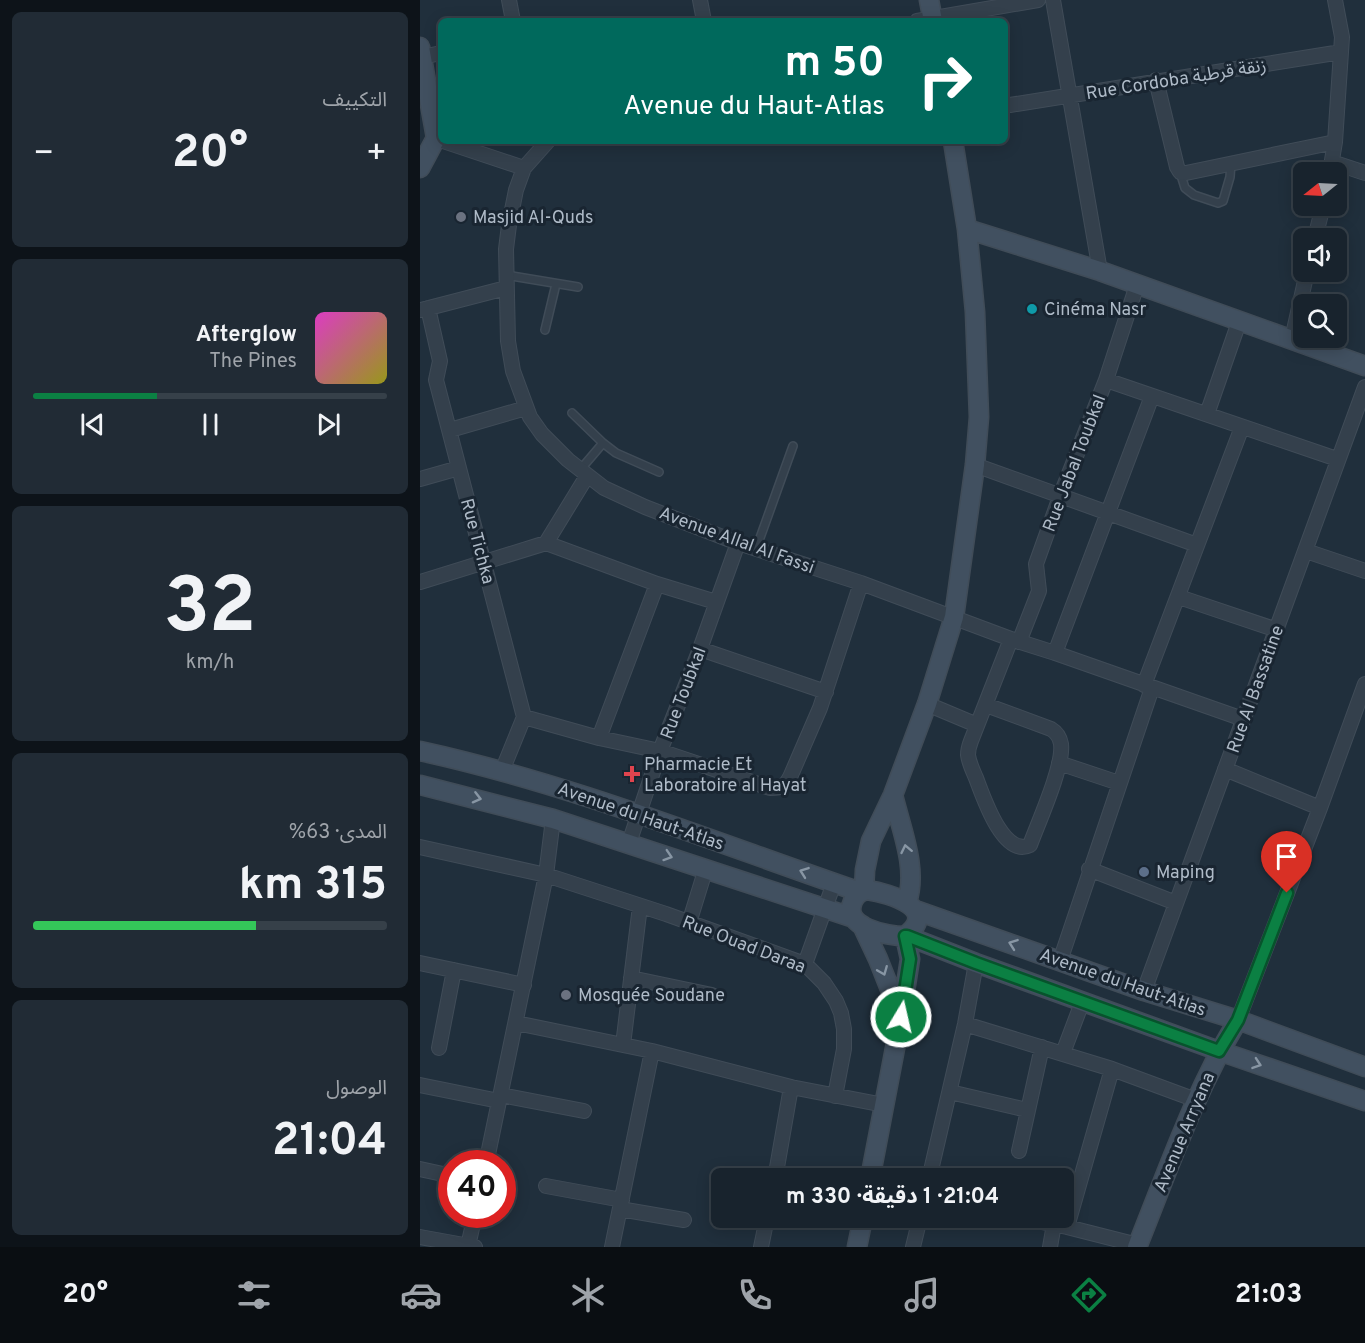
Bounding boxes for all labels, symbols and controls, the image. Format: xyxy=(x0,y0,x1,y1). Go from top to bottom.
text: 50 m xyxy=(785,38,885,91)
icon: right xyxy=(906,42,984,120)
street label: Rue Cordoba زنقة قرطبة xyxy=(1084,55,1268,106)
text: التكييف xyxy=(323,88,387,114)
text: Avenue du Haut-Atlas xyxy=(623,90,885,124)
text: 20° xyxy=(172,126,248,183)
text: − xyxy=(33,134,54,176)
text: + xyxy=(366,134,387,176)
north arrow xyxy=(1293,162,1347,216)
map controls xyxy=(1293,162,1347,348)
place label: Masjid Al-Quds xyxy=(473,207,593,230)
marker: Masjid Al-Quds xyxy=(454,210,468,224)
button: sound xyxy=(1293,228,1347,282)
button: search xyxy=(1293,294,1347,348)
place label: Cinéma Nasr xyxy=(1044,299,1146,322)
marker: Cinéma Nasr xyxy=(1025,302,1039,316)
text: Afterglow xyxy=(196,322,297,349)
text: The Pines xyxy=(209,349,297,375)
street label: Rue Jabal Toubkal xyxy=(1039,392,1112,536)
icon: previous xyxy=(76,408,109,441)
icon: pause xyxy=(194,408,227,441)
icon: next xyxy=(312,408,345,441)
street label: Rue Tichka xyxy=(454,496,499,587)
street label: Avenue Allal Al Fassi xyxy=(656,503,817,580)
text: 32 xyxy=(164,561,256,660)
street label: Rue Al Bassatine xyxy=(1223,622,1290,757)
street label: Rue Toubkal xyxy=(656,644,713,743)
text: km/h xyxy=(186,650,234,676)
place label: Pharmacie Et Laboratoire al Hayat xyxy=(644,754,807,798)
marker: Pharmacie Et Laboratoire al Hayat xyxy=(625,767,639,781)
street label: Avenue du Haut-Atlas xyxy=(554,778,727,857)
one-way arrow xyxy=(472,791,482,804)
text: المدى · 63% xyxy=(289,820,387,846)
pin xyxy=(1261,831,1312,893)
icon: arrive xyxy=(1270,840,1303,873)
one-way arrow xyxy=(900,844,913,854)
one-way arrow xyxy=(662,849,673,861)
text: 315 km xyxy=(239,858,387,915)
place label: Maping xyxy=(1156,862,1215,885)
marker: Maping xyxy=(1137,865,1151,879)
one-way arrow xyxy=(799,867,810,880)
street label: Rue Ouad Daraa xyxy=(678,911,808,980)
one-way arrow xyxy=(1008,939,1019,951)
street label: Avenue du Haut-Atlas xyxy=(1036,944,1209,1023)
one-way arrow xyxy=(876,965,888,976)
place label: Mosquée Soudane xyxy=(578,985,725,1008)
position arrow xyxy=(869,985,933,1049)
marker: Mosquée Soudane xyxy=(559,988,573,1002)
one-way arrow xyxy=(1251,1057,1262,1070)
street label: Avenue Arryana xyxy=(1150,1069,1221,1196)
text: الوصول xyxy=(326,1076,387,1102)
text: 21:04 xyxy=(272,1114,387,1171)
speed limit sign: 40 xyxy=(438,1150,516,1228)
text: 21:04 · 1 دقيقة · 330 m xyxy=(786,1184,999,1211)
icon: filters xyxy=(233,1274,275,1316)
icon: car xyxy=(400,1274,442,1316)
icon: climate xyxy=(567,1274,609,1316)
icon: phone xyxy=(734,1274,776,1316)
icon: music xyxy=(901,1274,943,1316)
icon: directions xyxy=(1068,1274,1110,1316)
text: 20° xyxy=(63,1278,108,1312)
text: 21:03 xyxy=(1235,1278,1303,1312)

